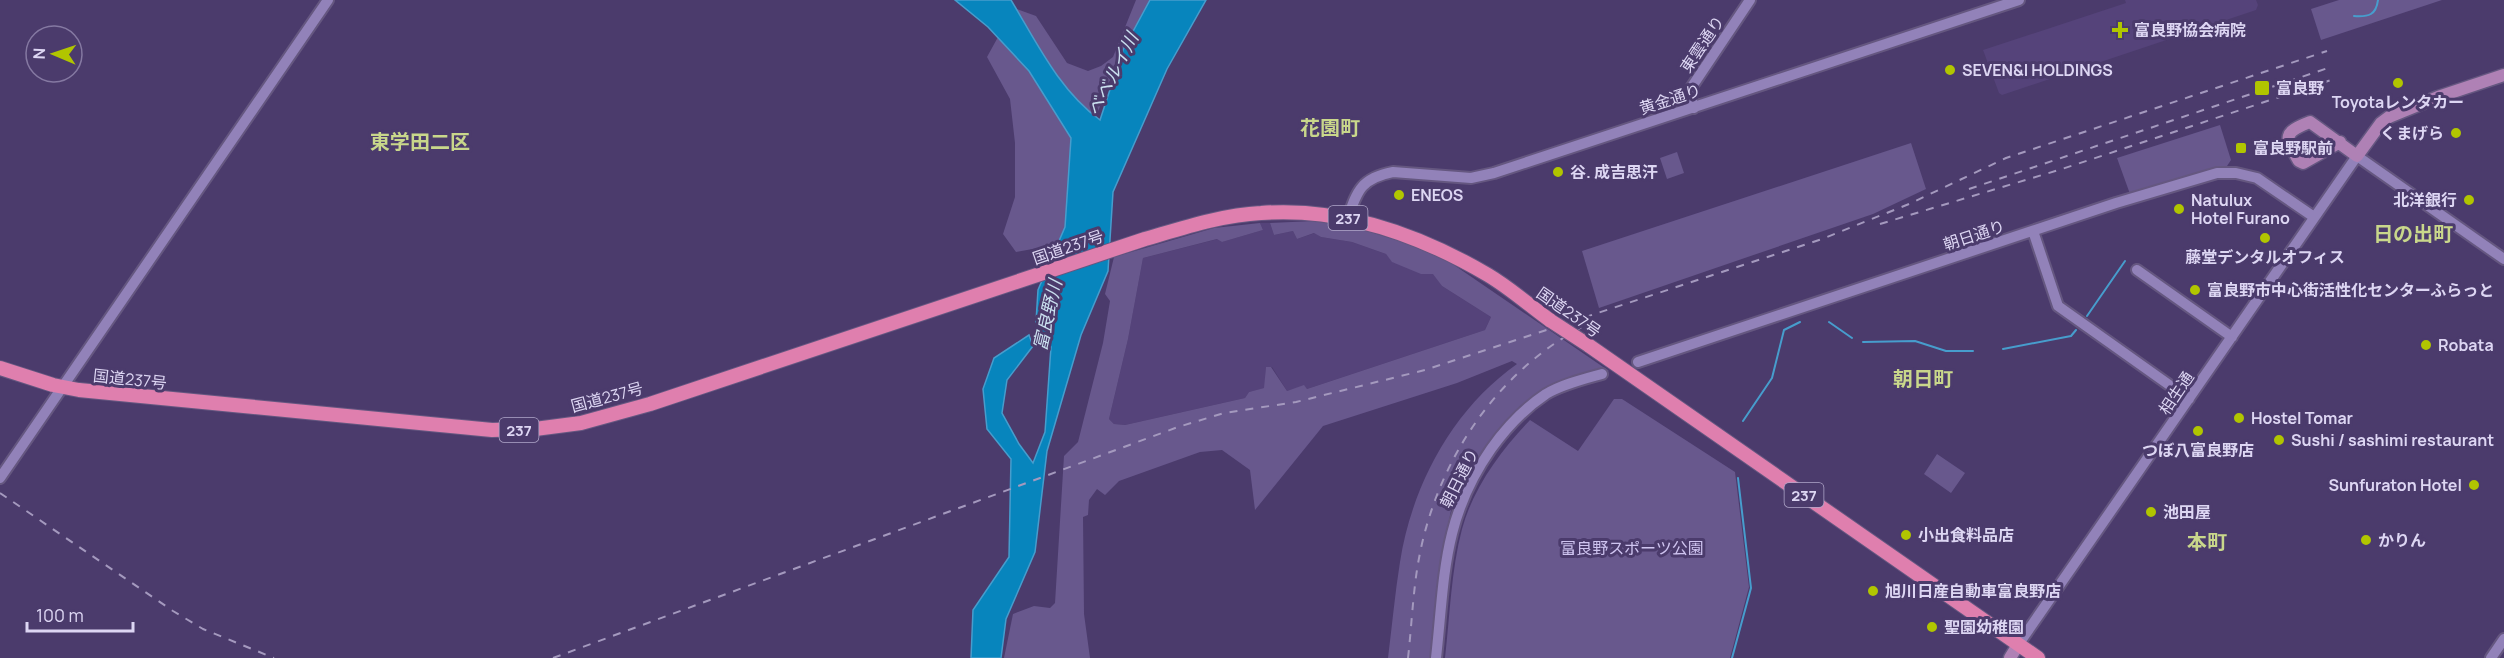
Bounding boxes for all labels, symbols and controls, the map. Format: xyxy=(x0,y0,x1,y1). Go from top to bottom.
street label: 東雲通り xyxy=(1675,11,1729,77)
place label: 富良野協会病院 xyxy=(2134,19,2246,41)
marker: 富良野協会病院 xyxy=(2111,21,2129,39)
north arrow xyxy=(24,24,84,84)
water label: ベベルイ川 xyxy=(1081,27,1144,120)
text: N xyxy=(28,47,50,60)
place label: SEVEN&I HOLDINGS xyxy=(1962,59,2113,81)
marker: SEVEN&I HOLDINGS xyxy=(1943,63,1957,77)
marker: Toyotaレンタカー xyxy=(2391,76,2405,90)
place label: 富良野 xyxy=(2276,77,2324,99)
street label: 黄金通り xyxy=(1636,79,1704,119)
marker: 富良野 xyxy=(2253,79,2271,97)
place label: Toyotaレンタカー xyxy=(2332,91,2464,113)
district label: 花園町 xyxy=(1300,114,1360,141)
place label: くまげら xyxy=(2380,122,2444,144)
marker: くまげら xyxy=(2449,126,2463,140)
district label: 東学田二区 xyxy=(370,128,470,155)
place label: 富良野駅前 xyxy=(2253,137,2333,159)
marker: 富良野駅前 xyxy=(2234,141,2248,155)
place label: 谷. 成吉思汗 xyxy=(1570,161,1658,183)
marker: 谷. 成吉思汗 xyxy=(1551,165,1565,179)
place label: ENEOS xyxy=(1411,184,1463,206)
marker: ENEOS xyxy=(1392,188,1406,202)
place label: Natulux Hotel Furano xyxy=(2191,189,2290,229)
place label: 北洋銀行 xyxy=(2393,189,2457,211)
marker: 北洋銀行 xyxy=(2462,193,2476,207)
marker: Natulux Hotel Furano xyxy=(2172,202,2186,216)
road number: 237 xyxy=(1328,206,1368,230)
street label: 朝日通り xyxy=(1940,215,2008,255)
district label: 日の出町 xyxy=(2373,220,2453,247)
street label: 国道237号 xyxy=(1029,225,1107,269)
marker: 藤堂デンタルオフィス xyxy=(2258,231,2272,245)
place label: 藤堂デンタルオフィス xyxy=(2185,246,2345,268)
water label: 富良野川 xyxy=(1027,275,1067,353)
place label: 富良野市中心街活性化センターふらっと xyxy=(2207,279,2494,301)
street label: 国道237号 xyxy=(1532,282,1606,342)
marker: 富良野市中心街活性化センターふらっと xyxy=(2188,283,2202,297)
place label: Robata xyxy=(2438,334,2494,356)
marker: Robata xyxy=(2419,338,2433,352)
street label: 国道237号 xyxy=(92,364,168,394)
district label: 朝日町 xyxy=(1893,365,1953,392)
street label: 相生通 xyxy=(2153,367,2199,419)
street label: 国道237号 xyxy=(568,377,646,417)
place label: Hostel Tomar xyxy=(2251,407,2353,429)
marker: Hostel Tomar xyxy=(2232,411,2246,425)
road number: 237 xyxy=(500,418,538,442)
marker: つぼ八富良野店 xyxy=(2191,424,2205,438)
place label: Sushi / sashimi restaurant xyxy=(2291,429,2494,451)
marker: Sushi / sashimi restaurant xyxy=(2272,433,2286,447)
place label: つぼ八富良野店 xyxy=(2142,439,2254,461)
street label: 朝日通り xyxy=(1435,444,1483,512)
place label: Sunfuraton Hotel xyxy=(2328,474,2462,496)
marker: Sunfuraton Hotel xyxy=(2467,478,2481,492)
road number: 237 xyxy=(1784,483,1824,507)
place label: 池田屋 xyxy=(2163,501,2211,523)
marker: 池田屋 xyxy=(2144,505,2158,519)
place label: 小出食料品店 xyxy=(1918,524,2014,546)
marker: 小出食料品店 xyxy=(1899,528,1913,542)
district label: 本町 xyxy=(2187,528,2227,555)
place label: かりん xyxy=(2378,529,2426,551)
marker: かりん xyxy=(2359,533,2373,547)
park label: 富良野スポーツ公園 xyxy=(1560,537,1704,559)
place label: 旭川日産自動車富良野店 xyxy=(1885,580,2061,602)
marker: 旭川日産自動車富良野店 xyxy=(1866,584,1880,598)
scale bar xyxy=(27,595,134,633)
text: 100 m xyxy=(36,603,84,627)
place label: 聖園幼稚園 xyxy=(1944,616,2024,638)
marker: 聖園幼稚園 xyxy=(1925,620,1939,634)

